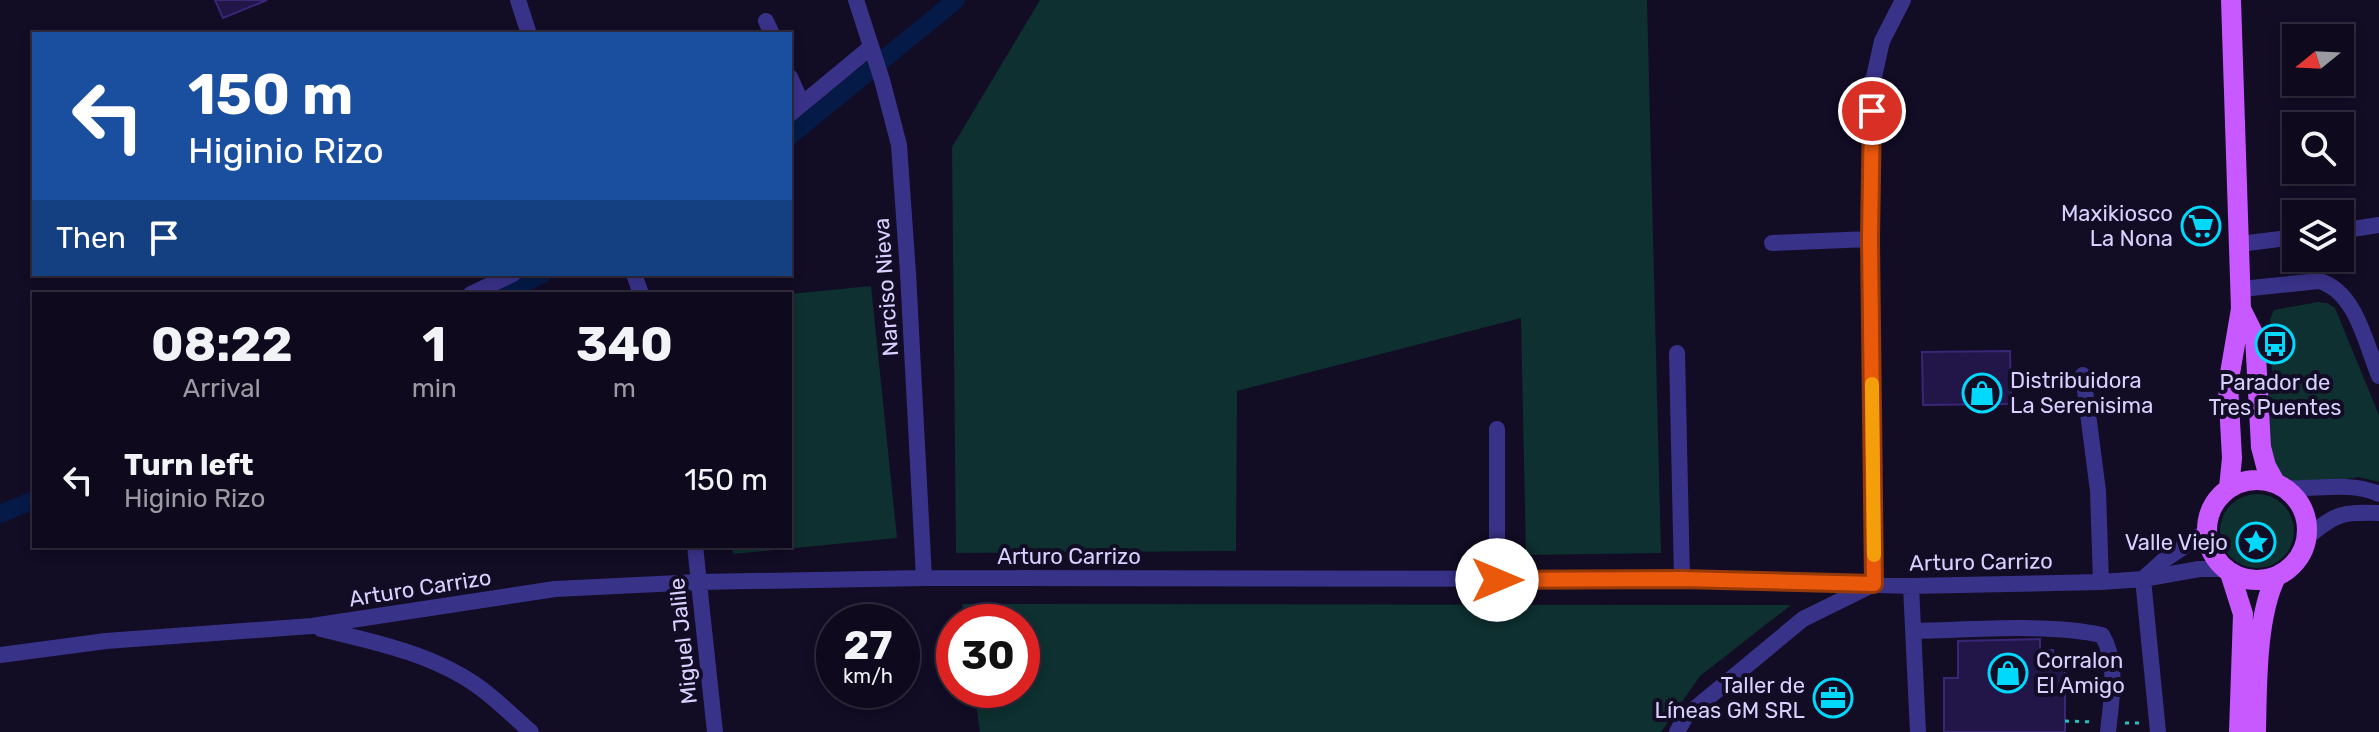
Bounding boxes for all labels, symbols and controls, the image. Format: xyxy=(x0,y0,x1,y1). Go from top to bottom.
north arrow xyxy=(2282,24,2354,96)
map controls xyxy=(2282,24,2354,272)
text: 150 m xyxy=(188,62,353,128)
icon: left xyxy=(56,64,160,168)
pin xyxy=(1838,77,1906,145)
icon: arrive xyxy=(1850,89,1894,133)
button: search xyxy=(2282,112,2354,184)
text: Higinio Rizo xyxy=(188,129,384,172)
place label: Maxikiosco La Nona xyxy=(2061,200,2173,252)
button: layers xyxy=(2282,200,2354,272)
supermarket icon: Maxikiosco La Nona xyxy=(2180,205,2222,247)
icon: arrive xyxy=(142,216,186,260)
street label: Narciso Nieva xyxy=(868,217,904,357)
text: Then xyxy=(56,220,126,256)
text: 08:22 xyxy=(151,316,293,373)
text: 1 xyxy=(422,316,446,373)
text: 340 xyxy=(576,316,673,373)
bus stop icon: Parador de Tres Puentes xyxy=(2254,323,2296,365)
place label: Distribuidora La Serenisima xyxy=(2010,367,2153,419)
place label: Parador de Tres Puentes xyxy=(2208,369,2342,421)
shop icon: Distribuidora La Serenisima xyxy=(1961,372,2003,414)
text: Arrival xyxy=(183,373,261,404)
text: min xyxy=(412,373,457,404)
text: m xyxy=(613,373,636,404)
text: Turn left xyxy=(124,447,254,483)
icon: left xyxy=(56,458,100,502)
text: 150 m xyxy=(684,462,768,498)
text: Higinio Rizo xyxy=(124,483,265,514)
place icon: Valle Viejo xyxy=(2235,521,2277,563)
place label: Valle Viejo xyxy=(2125,529,2228,556)
position arrow xyxy=(1455,538,1539,622)
street label: Arturo Carrizo xyxy=(997,543,1141,570)
street label: Arturo Carrizo xyxy=(1909,547,2053,577)
street label: Arturo Carrizo xyxy=(347,563,493,613)
street label: Miguel Jalile xyxy=(663,577,703,705)
speed limit sign: 30 xyxy=(936,604,1040,708)
text: 27 xyxy=(844,622,892,669)
place label: Corralon El Amigo xyxy=(2036,647,2125,699)
shop icon: Corralon El Amigo xyxy=(1987,652,2029,694)
text: km/h xyxy=(843,664,893,688)
place label: Taller de Líneas GM SRL xyxy=(1655,672,1805,724)
office icon: Taller de Líneas GM SRL xyxy=(1812,677,1854,719)

